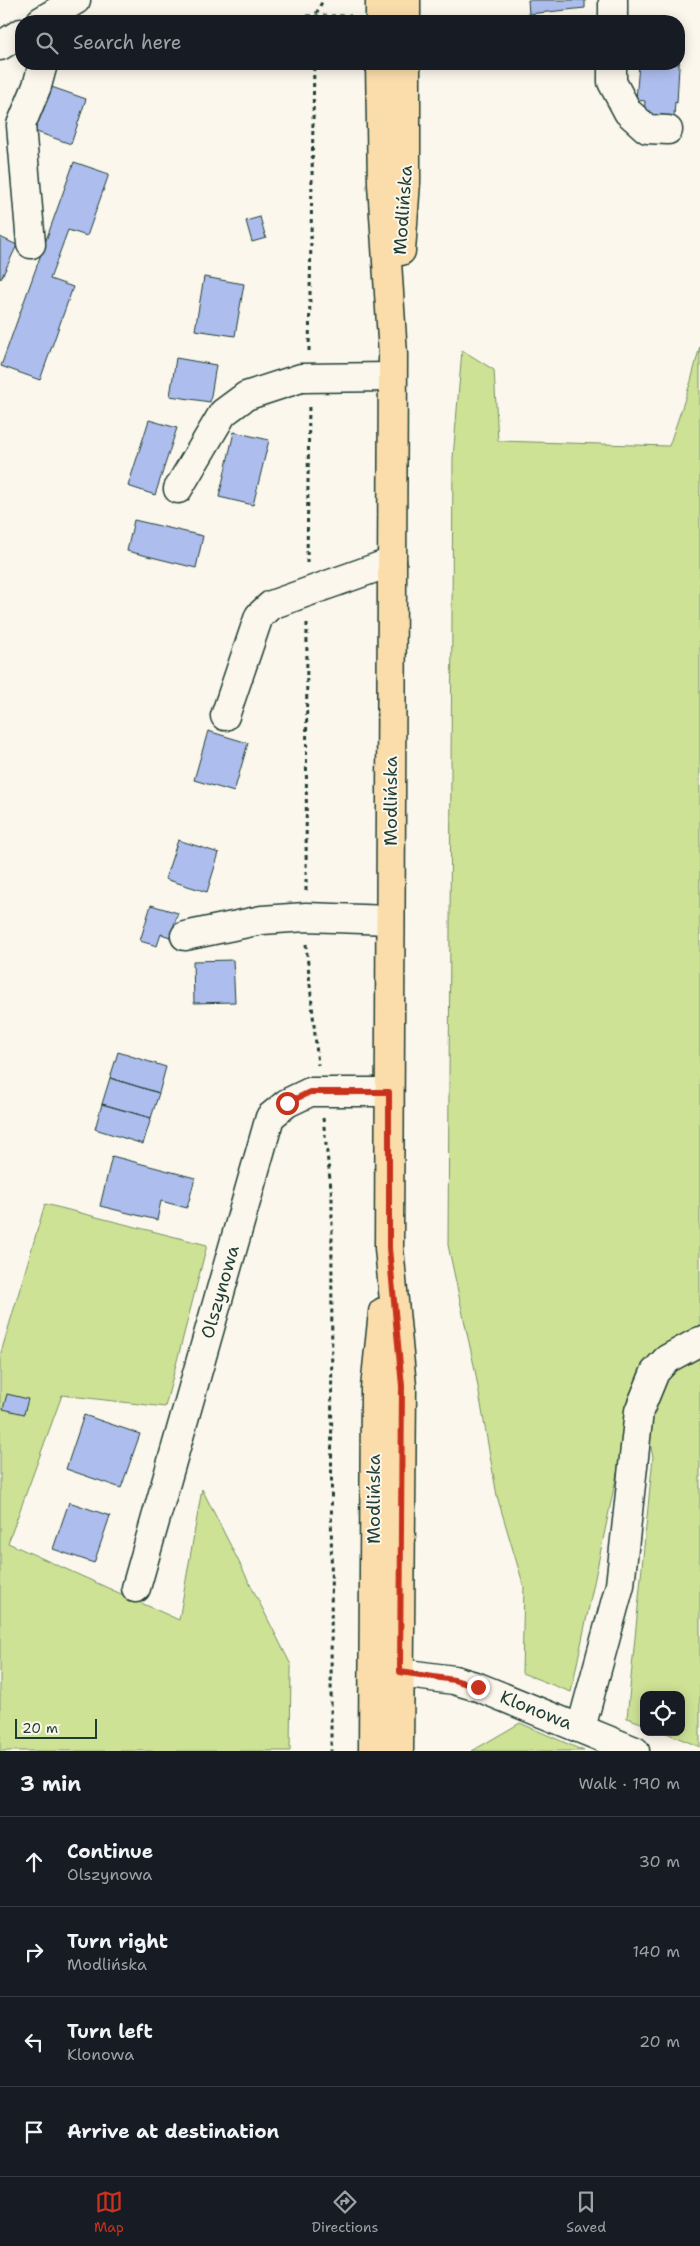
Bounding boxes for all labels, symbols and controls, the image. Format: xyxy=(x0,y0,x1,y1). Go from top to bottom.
search box xyxy=(15,15,685,70)
icon: search xyxy=(33,29,61,57)
text: Search here xyxy=(73,30,182,55)
street label: Modlińska xyxy=(388,164,418,256)
street label: Modlińska xyxy=(379,756,403,846)
route start xyxy=(276,1092,299,1115)
street label: Olszynowa xyxy=(195,1243,245,1341)
street label: Modlińska xyxy=(362,1454,386,1544)
route end xyxy=(467,1676,490,1699)
street label: Klonowa xyxy=(496,1685,576,1735)
map controls xyxy=(640,1691,685,1736)
button: locate xyxy=(640,1691,685,1736)
scale bar xyxy=(15,1716,98,1739)
text: 20 m xyxy=(22,1719,58,1737)
text: 3 min xyxy=(20,1770,81,1798)
text: Walk · 190 m xyxy=(578,1773,680,1794)
text: Continue xyxy=(67,1839,153,1864)
icon: ahead xyxy=(20,1848,48,1876)
text: 30 m xyxy=(639,1851,680,1872)
text: Olszynowa xyxy=(67,1864,152,1885)
text: Turn right xyxy=(67,1929,168,1954)
icon: right xyxy=(20,1938,48,1966)
text: 140 m xyxy=(633,1941,680,1962)
text: Modlińska xyxy=(67,1954,147,1975)
text: Turn left xyxy=(67,2019,153,2044)
icon: left xyxy=(20,2028,48,2056)
text: 20 m xyxy=(639,2031,680,2052)
text: Klonowa xyxy=(67,2044,134,2065)
icon: arrive xyxy=(20,2118,48,2146)
text: Arrive at destination xyxy=(67,2119,279,2144)
tab: Map xyxy=(94,2188,124,2236)
tab: Directions xyxy=(312,2188,378,2236)
tab: Saved xyxy=(566,2188,606,2236)

